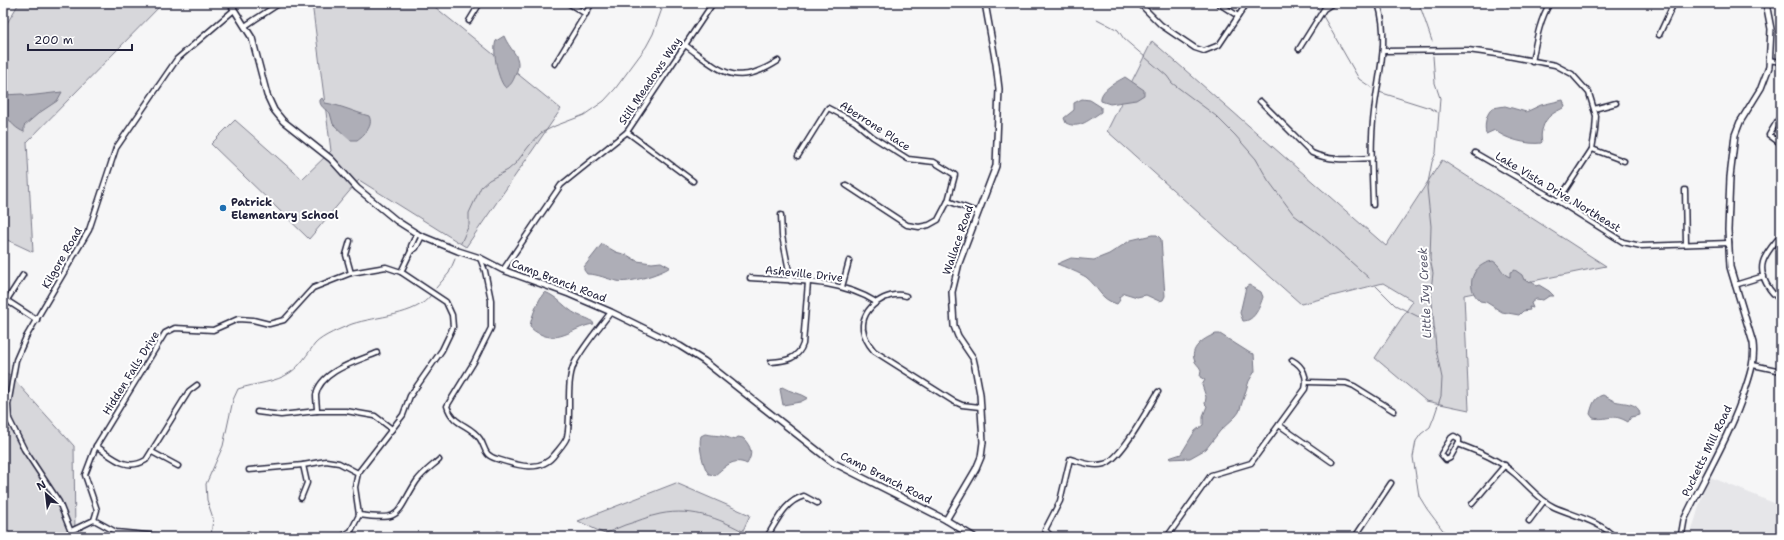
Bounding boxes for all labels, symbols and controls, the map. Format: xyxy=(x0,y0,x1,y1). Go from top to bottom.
scale bar xyxy=(28,26,132,52)
text: 200 m xyxy=(34,32,73,48)
street label: Still Meadows Way xyxy=(615,34,685,128)
street label: Aberrone Place xyxy=(837,98,913,154)
street label: Lake Vista Drive Northeast xyxy=(1492,148,1624,236)
place label: Patrick Elementary School xyxy=(231,195,339,223)
marker: Patrick Elementary School xyxy=(218,203,228,213)
street label: Wallace Road xyxy=(939,203,977,277)
street label: Kilgore Road xyxy=(38,225,86,291)
water label: Little Ivy Creek xyxy=(1415,247,1435,339)
street label: Camp Branch Road xyxy=(509,256,609,306)
street label: Asheville Drive xyxy=(764,262,844,286)
street label: Hidden Falls Drive xyxy=(99,328,163,418)
street label: Pucketts Mill Road xyxy=(1678,403,1736,499)
street label: Camp Branch Road xyxy=(838,448,934,508)
north arrow xyxy=(26,474,66,514)
text: N xyxy=(34,477,49,494)

